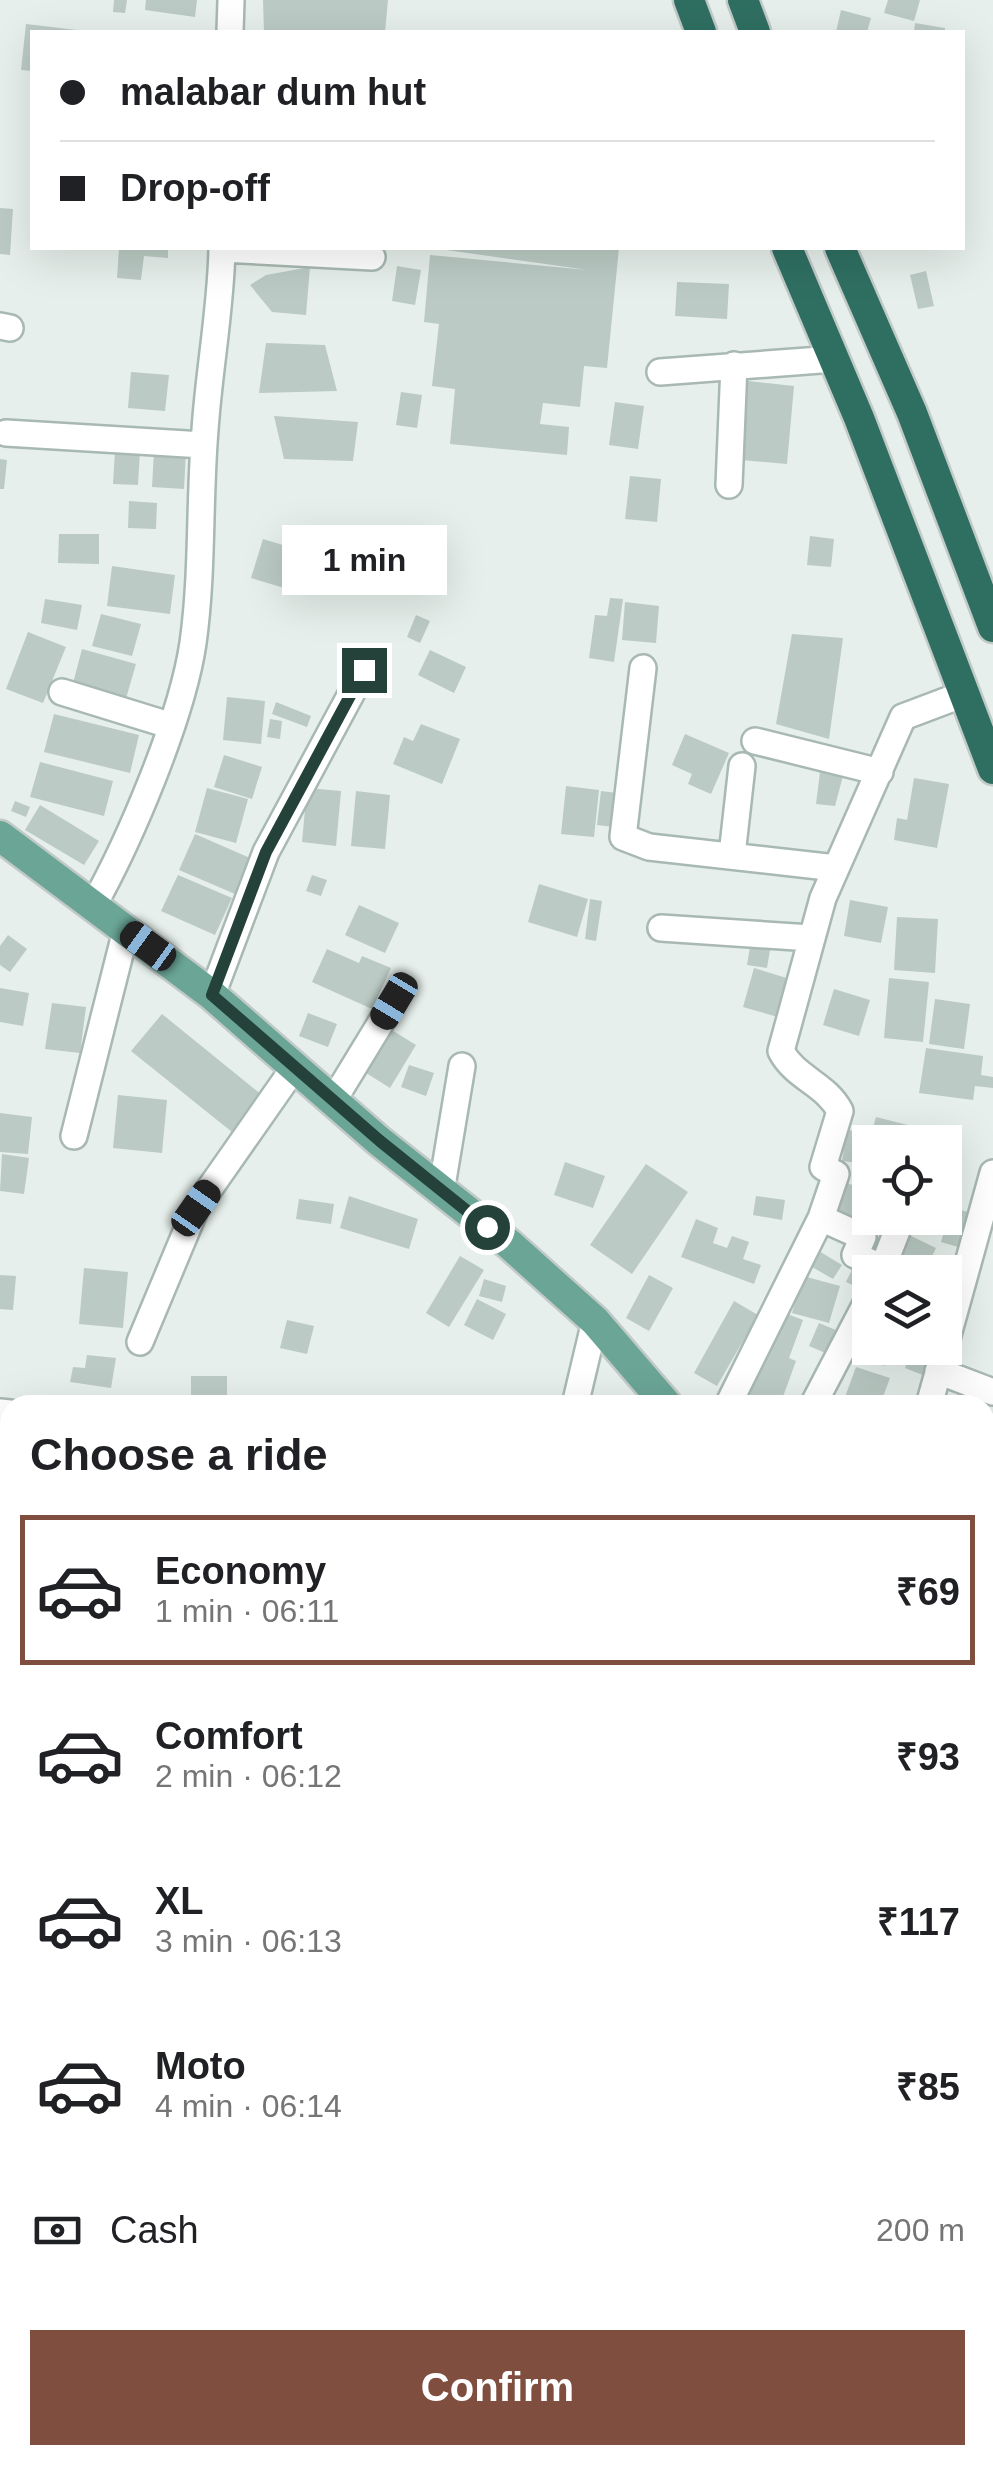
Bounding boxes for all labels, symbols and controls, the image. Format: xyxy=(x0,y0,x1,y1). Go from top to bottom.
text: malabar dum hut xyxy=(120,71,426,113)
text: Drop-off xyxy=(120,167,270,209)
callout: 1 min xyxy=(282,525,446,595)
text: 1 min xyxy=(323,542,406,578)
route end xyxy=(342,648,387,693)
car xyxy=(115,916,181,976)
car xyxy=(366,968,422,1034)
map controls xyxy=(852,1125,962,1365)
button: locate xyxy=(852,1125,962,1235)
car xyxy=(167,1175,225,1241)
route start xyxy=(465,1205,510,1250)
button: layers xyxy=(852,1255,962,1365)
text: Choose a ride xyxy=(30,1429,328,1480)
icon: car xyxy=(35,1545,125,1635)
text: Economy xyxy=(155,1550,326,1592)
text: ₹69 xyxy=(896,1571,960,1613)
text: 1 min · 06:11 xyxy=(155,1593,339,1629)
icon: car xyxy=(35,1710,125,1800)
text: Comfort xyxy=(155,1715,303,1757)
text: ₹93 xyxy=(896,1736,960,1778)
text: 2 min · 06:12 xyxy=(155,1758,342,1794)
icon: car xyxy=(35,1875,125,1965)
text: XL xyxy=(155,1880,204,1922)
text: ₹117 xyxy=(877,1901,960,1943)
text: 3 min · 06:13 xyxy=(155,1923,342,1959)
icon: car xyxy=(35,2040,125,2130)
text: Moto xyxy=(155,2045,246,2087)
text: ₹85 xyxy=(896,2066,960,2108)
text: 4 min · 06:14 xyxy=(155,2088,342,2124)
icon: cash xyxy=(30,2203,85,2258)
text: Cash xyxy=(110,2209,199,2251)
text: 200 m xyxy=(876,2212,965,2248)
button: Confirm xyxy=(30,2330,965,2445)

